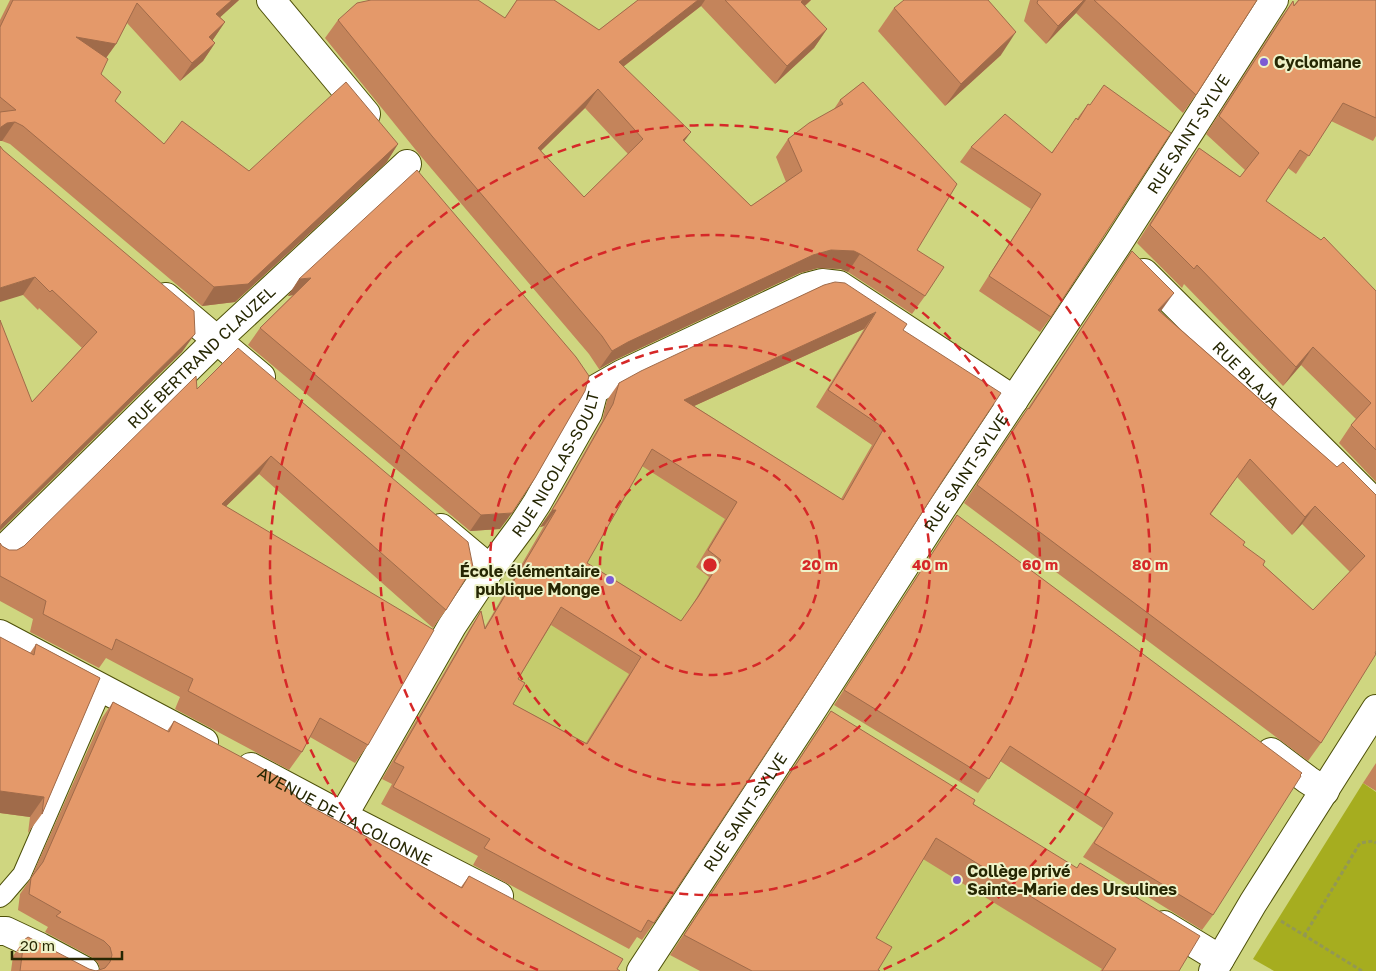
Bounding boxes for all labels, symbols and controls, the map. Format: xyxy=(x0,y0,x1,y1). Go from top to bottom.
place label: Cyclomane xyxy=(1274,52,1361,72)
marker: Cyclomane xyxy=(1258,56,1270,68)
street label: RUE SAINT-SYLVE xyxy=(1142,71,1234,197)
street label: RUE BERTRAND CLAUZEL xyxy=(123,281,279,432)
street label: RUE BLAJA xyxy=(1208,337,1284,412)
street label: RUE NICOLAS-SOULT xyxy=(507,389,603,541)
street label: RUE SAINT-SYLVE xyxy=(919,409,1012,535)
text: 20 m xyxy=(802,555,838,573)
text: 40 m xyxy=(912,555,948,573)
text: 60 m xyxy=(1022,555,1058,573)
text: 80 m xyxy=(1132,555,1168,573)
centre of rings xyxy=(701,556,719,574)
place label: École élémentaire publique Monge xyxy=(460,561,600,599)
marker: École élémentaire publique Monge xyxy=(604,574,616,586)
street label: RUE SAINT-SYLVE xyxy=(699,749,791,875)
street label: AVENUE DE LA COLONNE xyxy=(254,762,435,870)
place label: Collège privé Sainte-Marie des Ursulines xyxy=(967,861,1177,899)
marker: Collège privé Sainte-Marie des Ursulines xyxy=(951,874,963,886)
scale bar xyxy=(12,928,122,960)
text: 20 m xyxy=(20,936,55,954)

